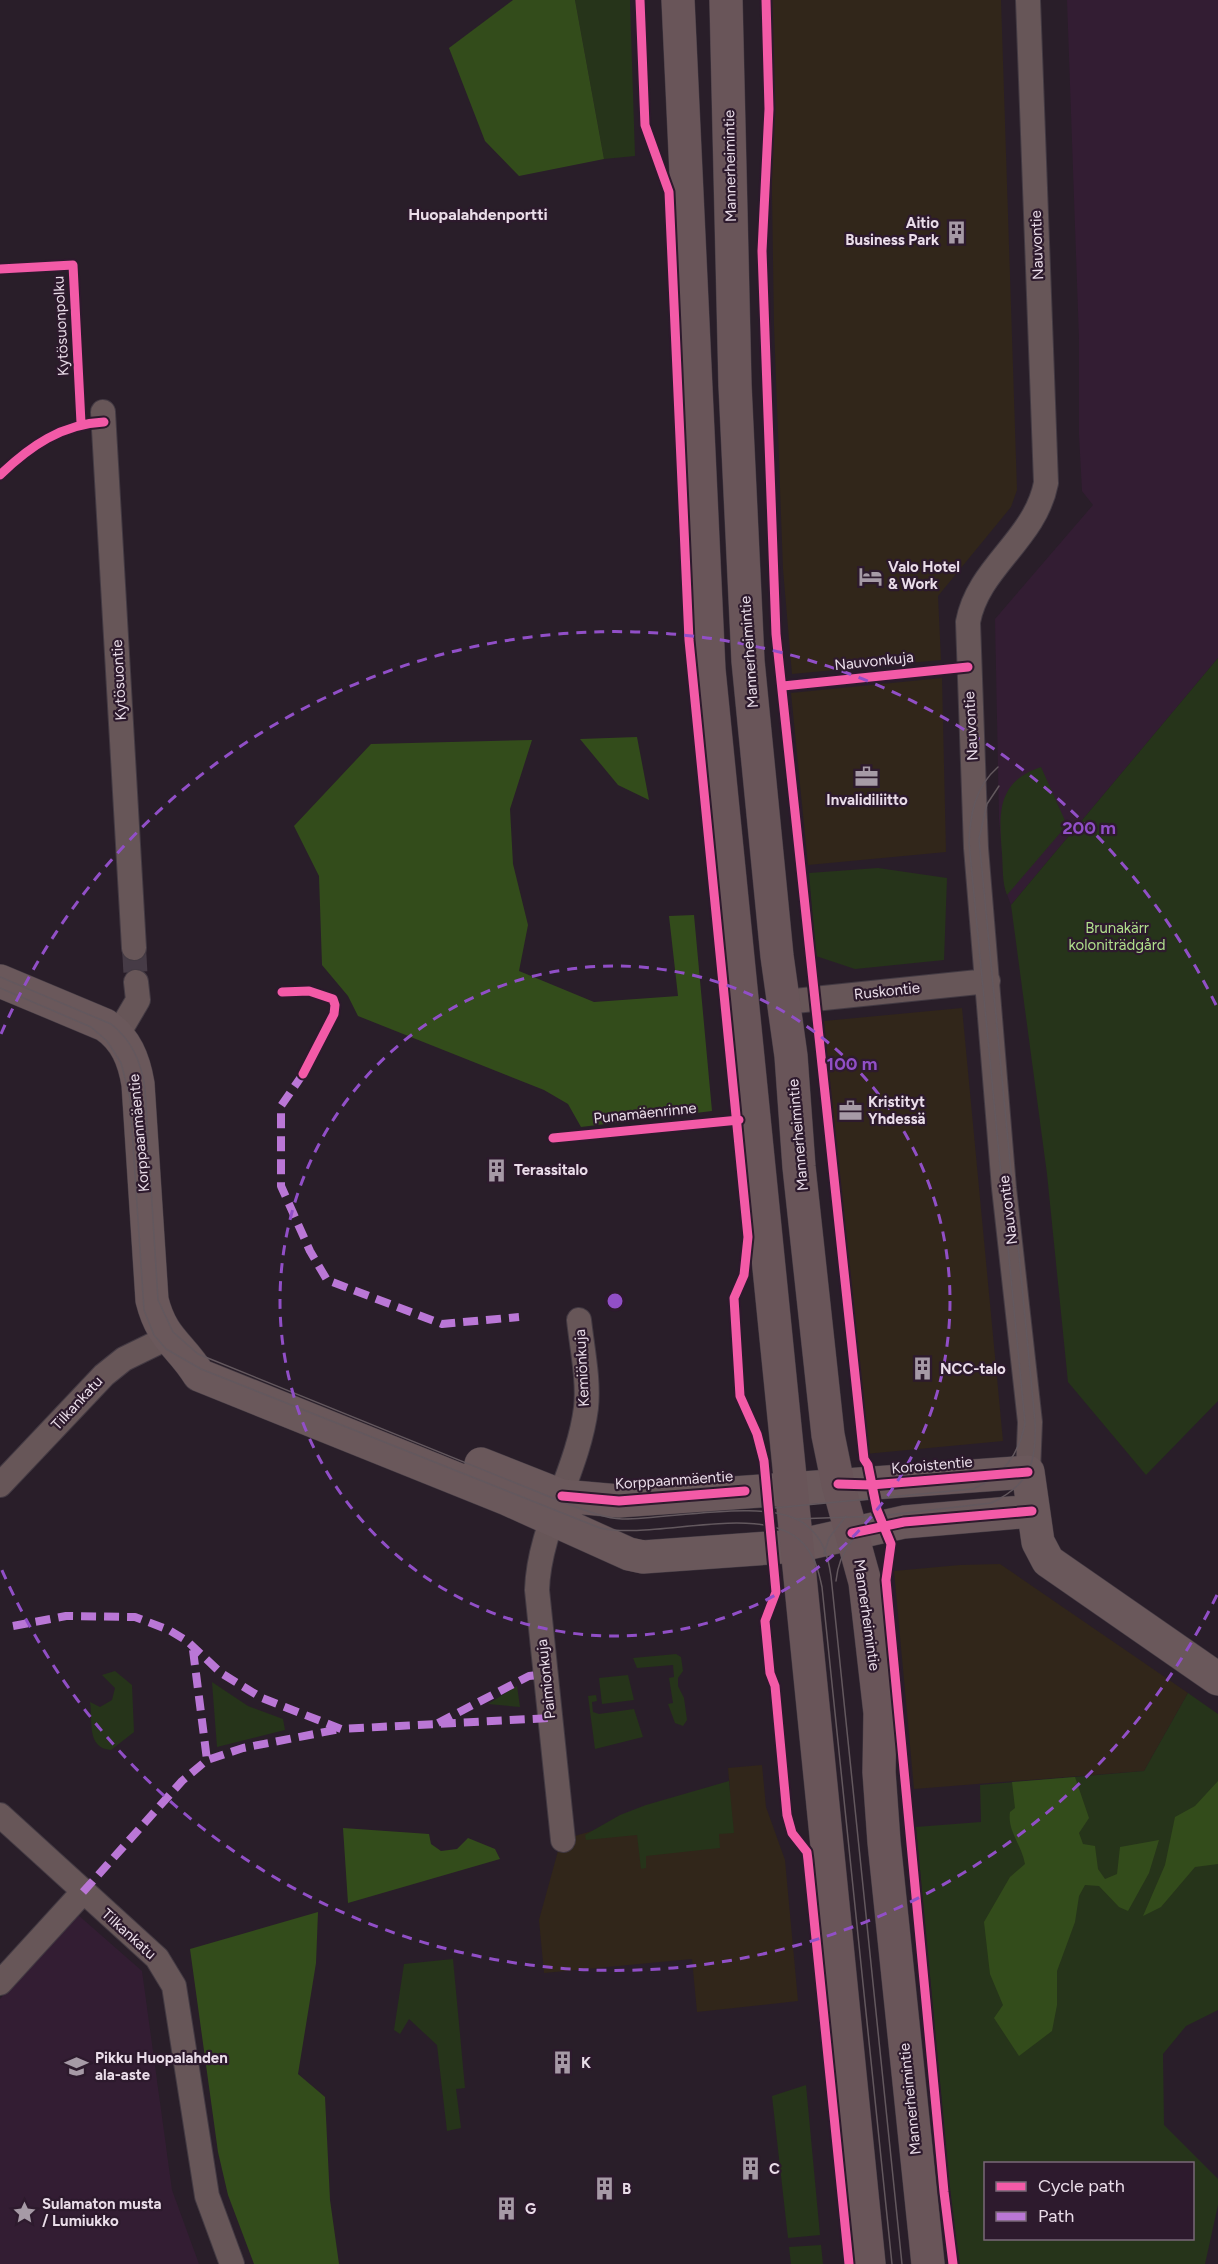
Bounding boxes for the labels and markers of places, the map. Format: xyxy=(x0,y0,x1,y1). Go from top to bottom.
place label: Aitio Business Park xyxy=(845,214,939,249)
building icon: Aitio Business Park xyxy=(944,219,970,245)
place label: Valo Hotel & Work xyxy=(888,558,960,593)
hotel icon: Valo Hotel & Work xyxy=(857,563,883,589)
office icon: Invalidiliitto xyxy=(854,763,880,789)
place label: Invalidiliitto xyxy=(826,791,908,809)
place label: Kristityt Yhdessä xyxy=(868,1093,925,1128)
office icon: Kristityt Yhdessä xyxy=(837,1098,863,1124)
building icon: Terassitalo xyxy=(483,1157,509,1183)
place label: Terassitalo xyxy=(514,1161,588,1179)
centre of rings xyxy=(605,1291,625,1311)
building icon: NCC-talo xyxy=(909,1356,935,1382)
place label: NCC-talo xyxy=(940,1360,1006,1378)
place label: Pikku Huopalahden ala-aste xyxy=(95,2049,228,2084)
building icon: K xyxy=(550,2050,576,2076)
school or university icon: Pikku Huopalahden ala-aste xyxy=(64,2054,90,2080)
place label: K xyxy=(581,2054,591,2072)
building icon: C xyxy=(738,2156,764,2182)
place label: C xyxy=(769,2160,780,2178)
building icon: B xyxy=(591,2176,617,2202)
place label: B xyxy=(622,2180,631,2198)
place label: Sulamaton musta / Lumiukko xyxy=(42,2195,162,2230)
building icon: G xyxy=(494,2196,520,2222)
place icon: Sulamaton musta / Lumiukko xyxy=(11,2200,37,2226)
place label: G xyxy=(525,2200,536,2218)

